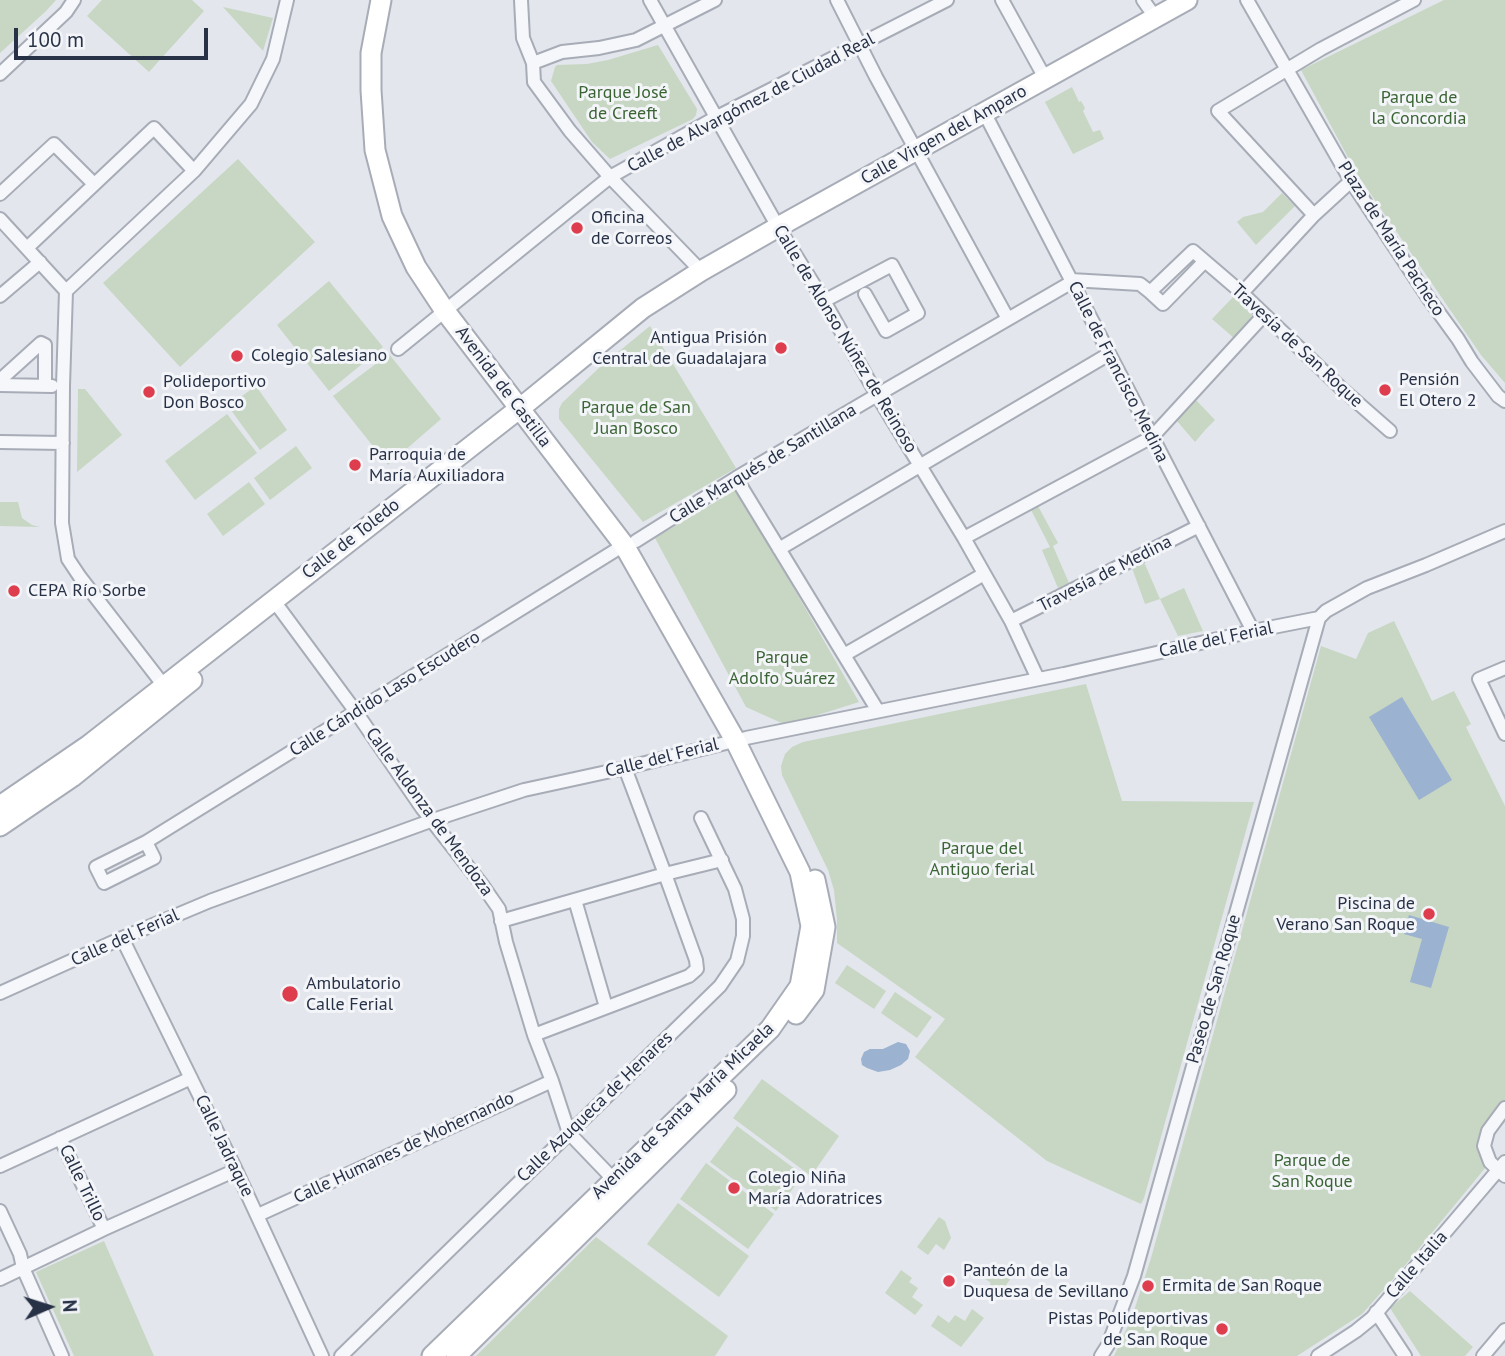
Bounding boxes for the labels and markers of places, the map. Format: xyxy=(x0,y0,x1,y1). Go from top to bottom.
place label: Oficina de Correos xyxy=(591,207,672,249)
marker: Oficina de Correos xyxy=(569,220,585,236)
place label: Antigua Prisión Central de Guadalajara xyxy=(592,327,767,370)
marker: Antigua Prisión Central de Guadalajara xyxy=(773,340,789,356)
place label: Colegio Salesiano xyxy=(251,345,387,367)
marker: Colegio Salesiano xyxy=(229,348,245,364)
place label: Pensión El Otero 2 xyxy=(1399,369,1476,412)
place label: Polideportivo Don Bosco xyxy=(163,371,266,414)
marker: Pensión El Otero 2 xyxy=(1377,382,1393,398)
marker: Polideportivo Don Bosco xyxy=(141,384,157,400)
place label: Parroquia de María Auxiliadora xyxy=(369,444,505,486)
marker: Parroquia de María Auxiliadora xyxy=(347,457,363,473)
place label: CEPA Río Sorbe xyxy=(28,580,146,602)
marker: CEPA Río Sorbe xyxy=(6,583,22,599)
place label: Piscina de Verano San Roque xyxy=(1276,893,1415,936)
marker: Piscina de Verano San Roque xyxy=(1421,906,1437,922)
place label: Ambulatorio Calle Ferial xyxy=(306,973,401,1016)
marker: Ambulatorio Calle Ferial xyxy=(280,984,300,1004)
place label: Colegio Niña María Adoratrices xyxy=(748,1167,882,1210)
marker: Colegio Niña María Adoratrices xyxy=(726,1180,742,1196)
place label: Panteón de la Duquesa de Sevillano xyxy=(963,1260,1129,1302)
marker: Panteón de la Duquesa de Sevillano xyxy=(941,1273,957,1289)
place label: Ermita de San Roque xyxy=(1162,1275,1322,1297)
marker: Ermita de San Roque xyxy=(1140,1278,1156,1294)
place label: Pistas Polideportivas de San Roque xyxy=(1048,1308,1208,1350)
marker: Pistas Polideportivas de San Roque xyxy=(1214,1321,1230,1337)

